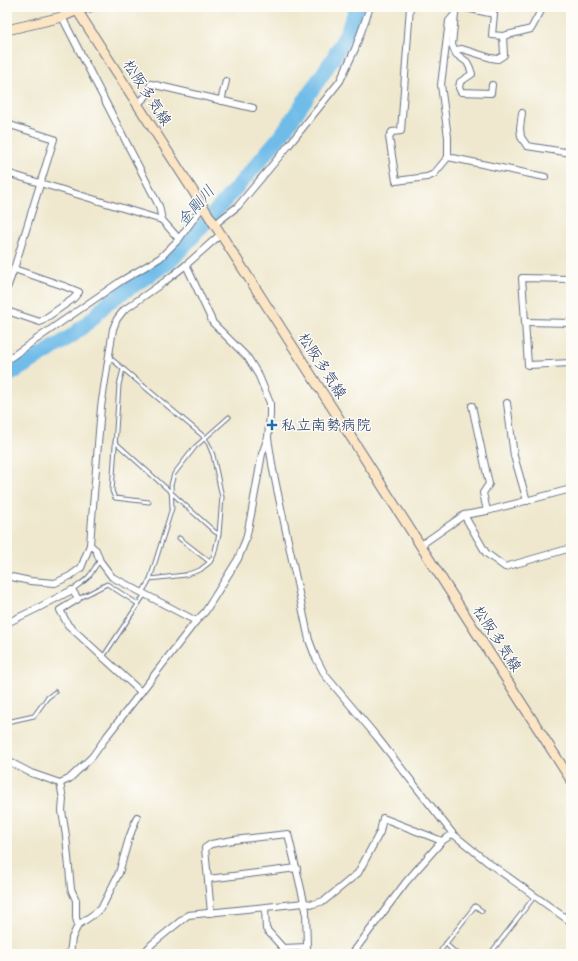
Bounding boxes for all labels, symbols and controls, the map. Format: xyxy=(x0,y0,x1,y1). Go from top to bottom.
street label: 松阪多気線 xyxy=(118,56,176,130)
water label: 金剛川 xyxy=(172,181,220,231)
street label: 松阪多気線 xyxy=(293,329,351,403)
place label: 私立南勢病院 xyxy=(281,415,371,436)
marker: 私立南勢病院 xyxy=(266,419,278,431)
street label: 松阪多気線 xyxy=(468,602,526,676)

